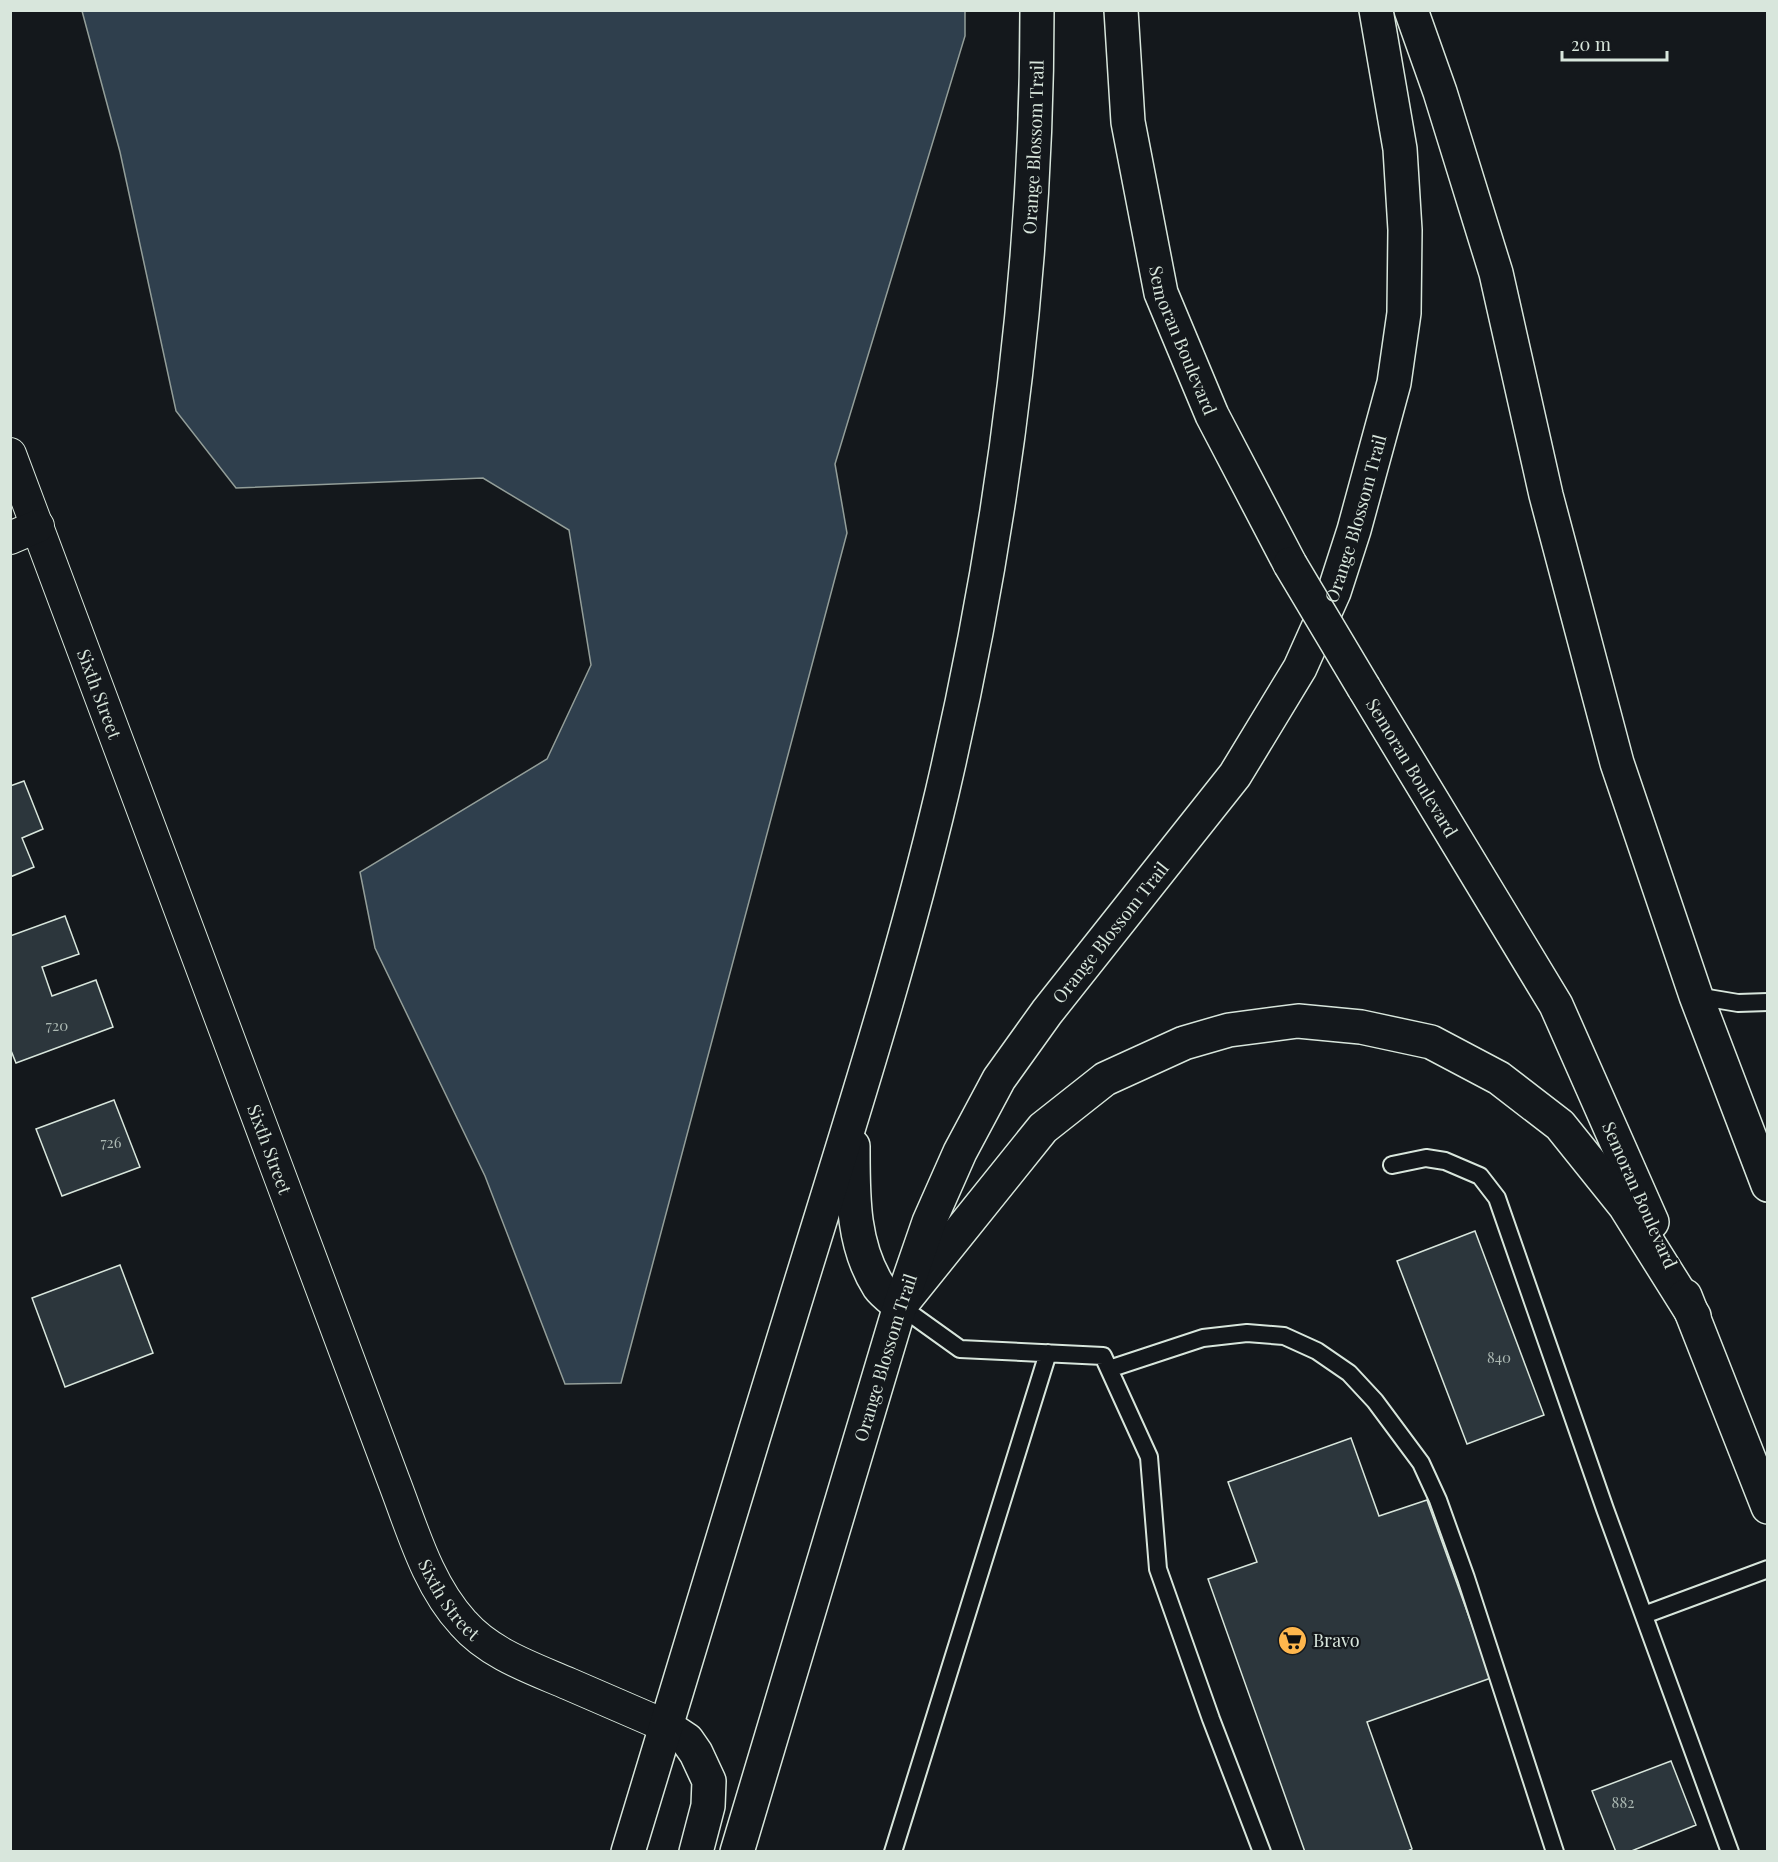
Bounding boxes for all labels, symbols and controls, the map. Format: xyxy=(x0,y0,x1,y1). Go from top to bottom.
scale bar xyxy=(1562,24,1667,62)
text: 20 m xyxy=(1571,32,1611,56)
street label: Orange Blossom Trail xyxy=(1017,60,1049,235)
street label: Semoran Boulevard xyxy=(1144,264,1223,419)
street label: Orange Blossom Trail xyxy=(1319,432,1391,607)
street label: Sixth Street xyxy=(72,645,128,743)
street label: Semoran Boulevard xyxy=(1361,694,1464,842)
street label: Orange Blossom Trail xyxy=(1047,857,1174,1008)
house number: 720 xyxy=(46,1015,68,1035)
street label: Sixth Street xyxy=(242,1101,298,1198)
street label: Semoran Boulevard xyxy=(1597,1118,1683,1273)
house number: 726 xyxy=(100,1132,122,1152)
street label: Orange Blossom Trail xyxy=(848,1271,922,1445)
house number: 840 xyxy=(1487,1347,1511,1367)
street label: Sixth Street xyxy=(413,1555,485,1646)
supermarket icon: Bravo xyxy=(1276,1624,1308,1656)
place label: Bravo xyxy=(1313,1628,1360,1652)
house number: 882 xyxy=(1612,1792,1634,1812)

